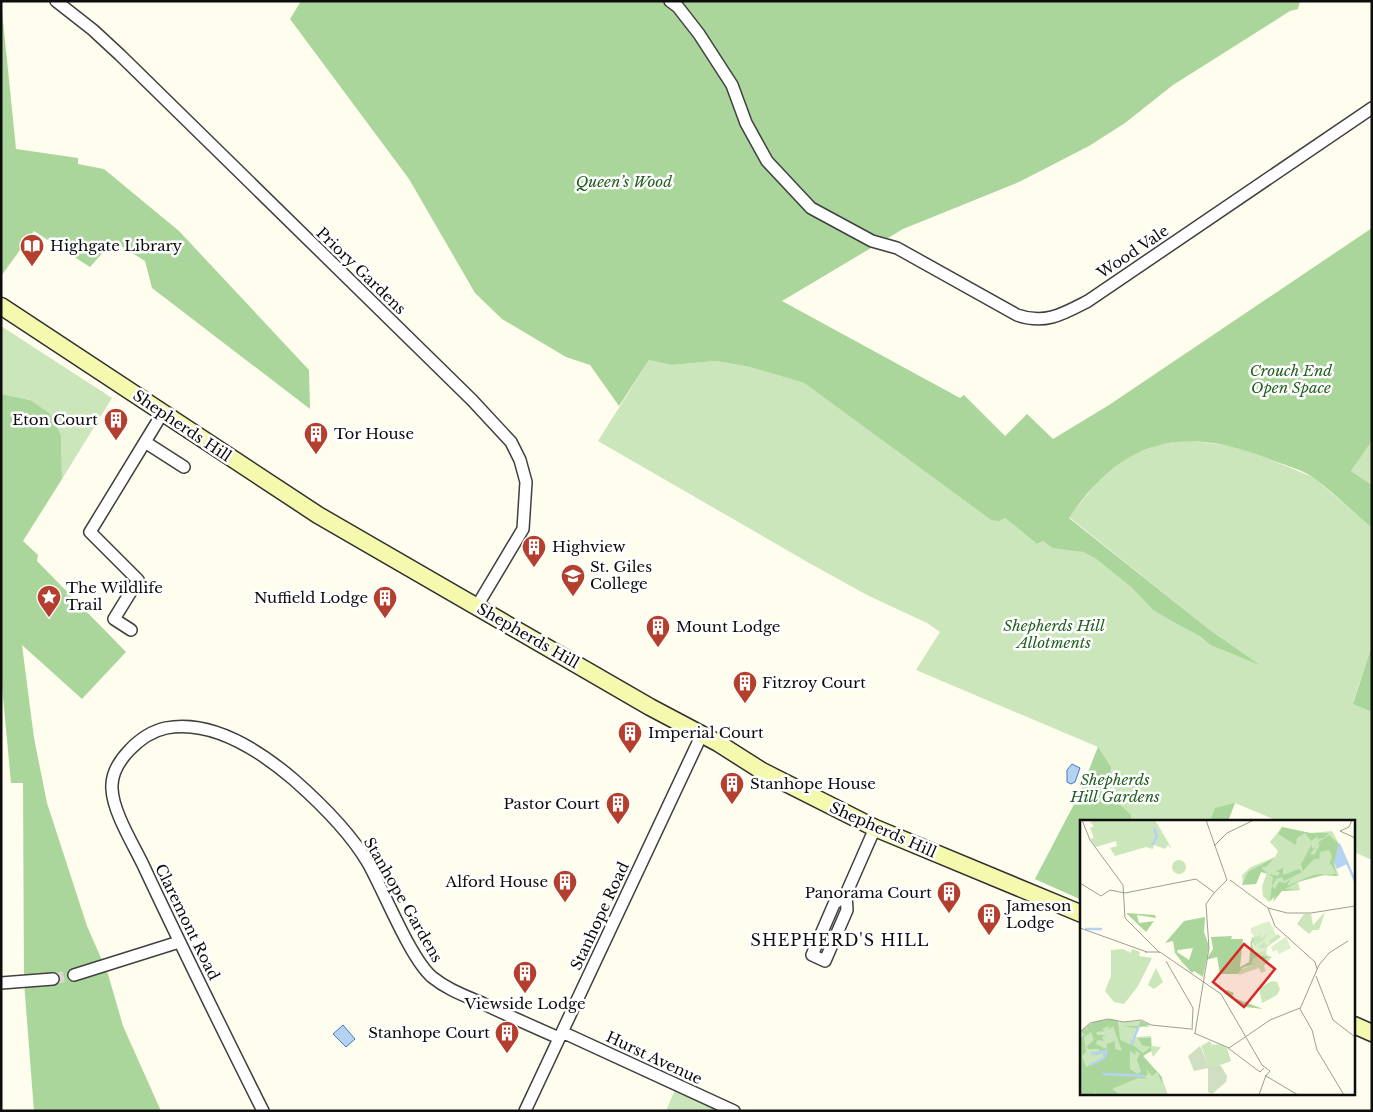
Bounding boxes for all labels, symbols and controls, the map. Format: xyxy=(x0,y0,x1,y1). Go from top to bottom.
park label: Queen’s Wood xyxy=(576,172,672,191)
street label: Wood Vale xyxy=(1093,221,1172,283)
street label: Priory Gardens xyxy=(313,223,410,318)
library icon: Highgate Library xyxy=(19,233,45,267)
place label: Highgate Library xyxy=(50,236,183,255)
park label: Crouch End Open Space xyxy=(1250,361,1332,397)
street label: Shepherds Hill xyxy=(129,386,235,466)
building icon: Eton Court xyxy=(103,407,129,441)
place label: Eton Court xyxy=(12,410,98,429)
building icon: Tor House xyxy=(303,421,329,455)
place label: Tor House xyxy=(334,424,414,443)
building icon: Highview xyxy=(521,534,547,568)
place label: Highview xyxy=(552,537,626,556)
place label: St. Giles College xyxy=(590,557,652,593)
school or university icon: St. Giles College xyxy=(560,563,586,597)
place label: The Wildlife Trail xyxy=(66,578,163,614)
place icon: The Wildlife Trail xyxy=(36,584,62,618)
building icon: Nuffield Lodge xyxy=(372,585,398,619)
place label: Nuffield Lodge xyxy=(254,588,368,607)
street label: Shepherds Hill xyxy=(474,599,583,673)
building icon: Mount Lodge xyxy=(645,614,671,648)
park label: Shepherds Hill Allotments xyxy=(1003,616,1105,652)
place label: Mount Lodge xyxy=(676,617,780,636)
building icon: Fitzroy Court xyxy=(732,670,758,704)
place label: Fitzroy Court xyxy=(762,673,866,692)
building icon: Imperial Court xyxy=(617,720,643,754)
place label: Imperial Court xyxy=(648,723,764,742)
park label: Shepherds Hill Gardens xyxy=(1069,770,1160,806)
building icon: Stanhope House xyxy=(719,771,745,805)
place label: Stanhope House xyxy=(750,774,876,793)
building icon: Pastor Court xyxy=(605,791,631,825)
place label: Pastor Court xyxy=(503,794,600,813)
street label: Shepherds Hill xyxy=(827,798,940,862)
inset map xyxy=(1080,820,1356,1094)
street label: Stanhope Gardens xyxy=(360,834,447,966)
street label: Stanhope Road xyxy=(566,859,633,973)
street label: Claremont Road xyxy=(151,861,224,983)
building icon: Alford House xyxy=(552,869,578,903)
place label: Alford House xyxy=(445,872,548,891)
building icon: Panorama Court xyxy=(936,880,962,914)
place label: Panorama Court xyxy=(805,883,932,902)
place label: Jameson Lodge xyxy=(1004,896,1071,932)
building icon: Jameson Lodge xyxy=(976,902,1002,936)
district label: SHEPHERD'S HILL xyxy=(751,930,929,950)
building icon: Viewside Lodge xyxy=(512,960,538,994)
place label: Viewside Lodge xyxy=(463,994,586,1013)
building icon: Stanhope Court xyxy=(494,1020,520,1054)
place label: Stanhope Court xyxy=(368,1023,490,1042)
street label: Hurst Avenue xyxy=(603,1027,705,1088)

